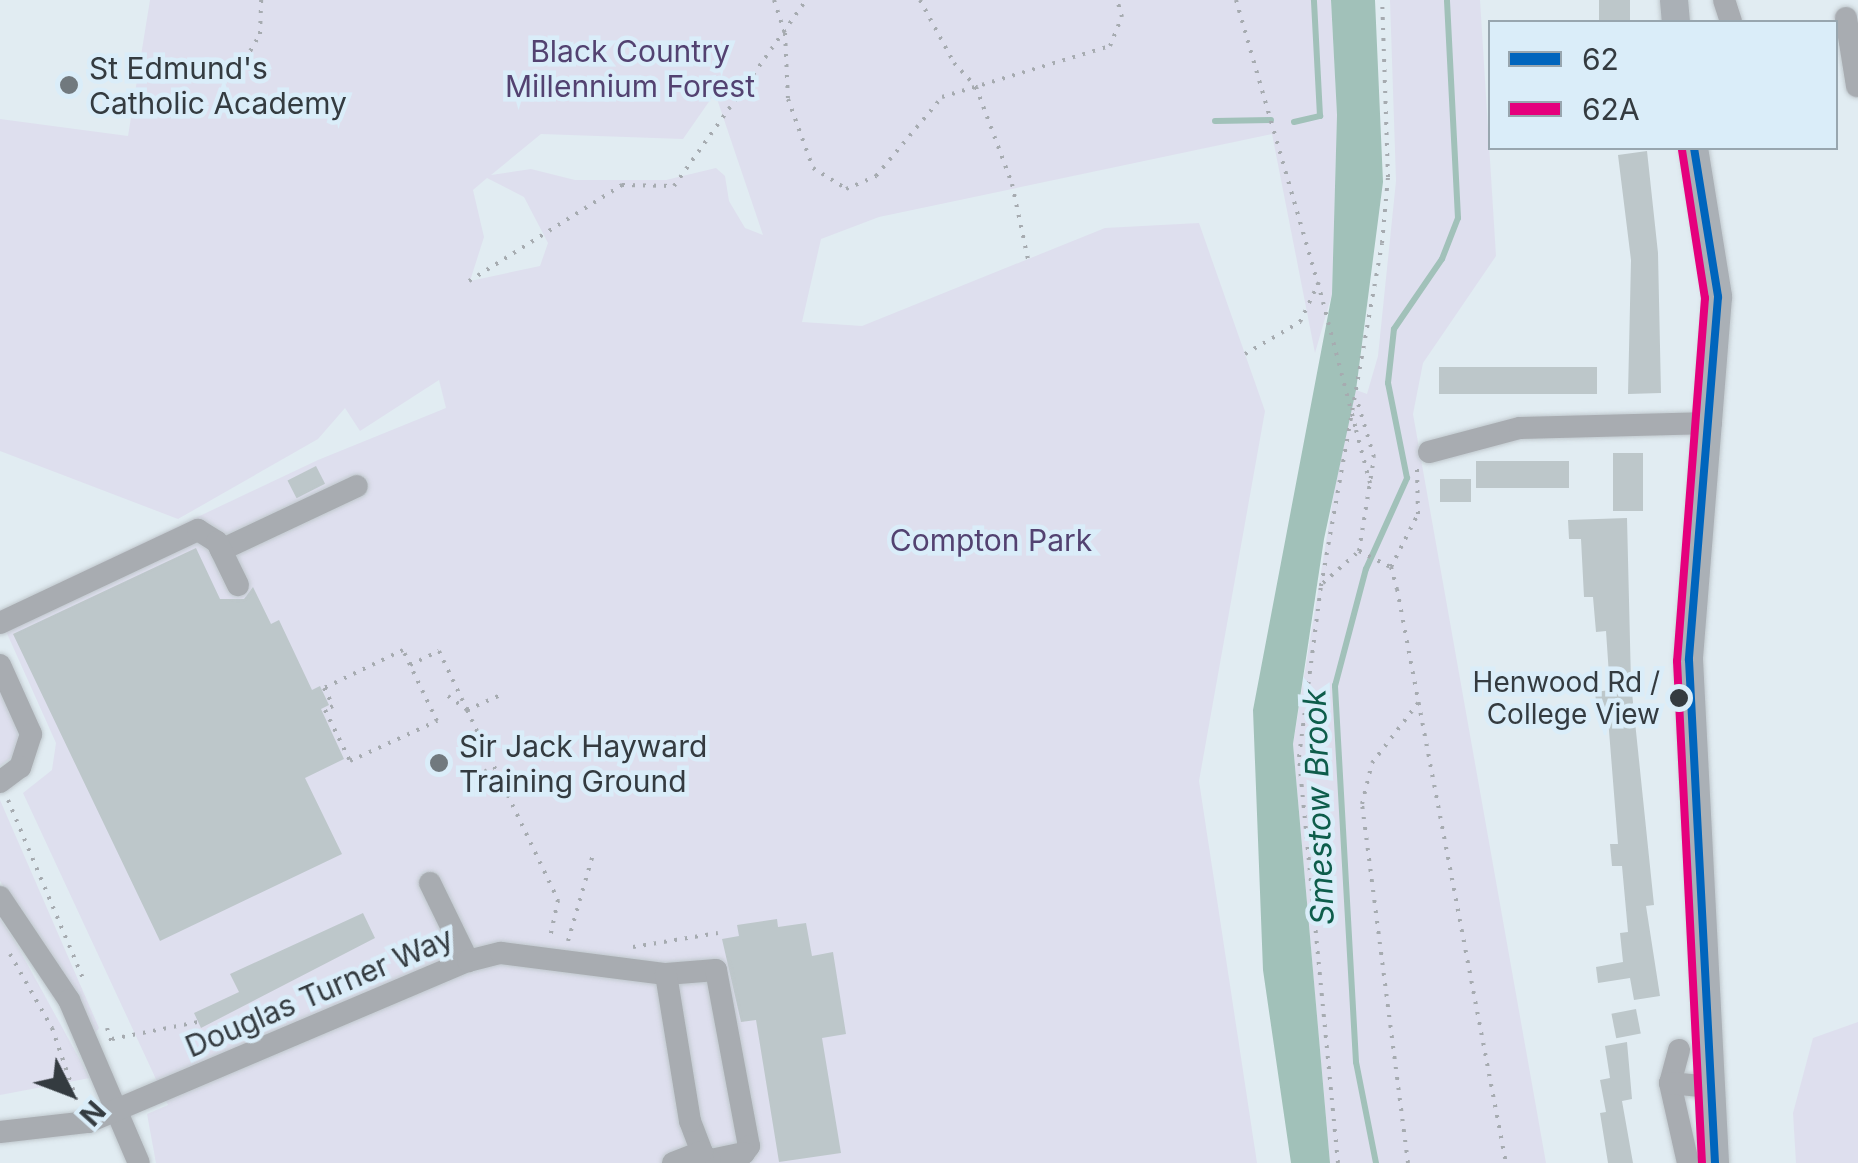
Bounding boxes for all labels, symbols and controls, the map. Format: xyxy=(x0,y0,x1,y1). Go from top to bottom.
legend xyxy=(1488,20,1838,150)
park label: Black Country Millennium Forest xyxy=(505,33,755,104)
text: 62 xyxy=(1582,41,1619,77)
place label: St Edmund's Catholic Academy xyxy=(89,50,347,120)
marker: St Edmund's Catholic Academy xyxy=(58,74,80,96)
text: 62A xyxy=(1582,91,1640,127)
park label: Compton Park xyxy=(890,522,1092,558)
place label: Henwood Rd / College View xyxy=(1473,665,1660,731)
water label: Smestow Brook xyxy=(1296,688,1342,926)
marker: Henwood Rd / College View xyxy=(1669,688,1689,708)
place label: Sir Jack Hayward Training Ground xyxy=(459,728,707,798)
marker: Sir Jack Hayward Training Ground xyxy=(428,752,450,774)
street label: Douglas Turner Way xyxy=(180,919,458,1065)
north arrow xyxy=(20,1043,120,1143)
text: N xyxy=(73,1094,112,1132)

